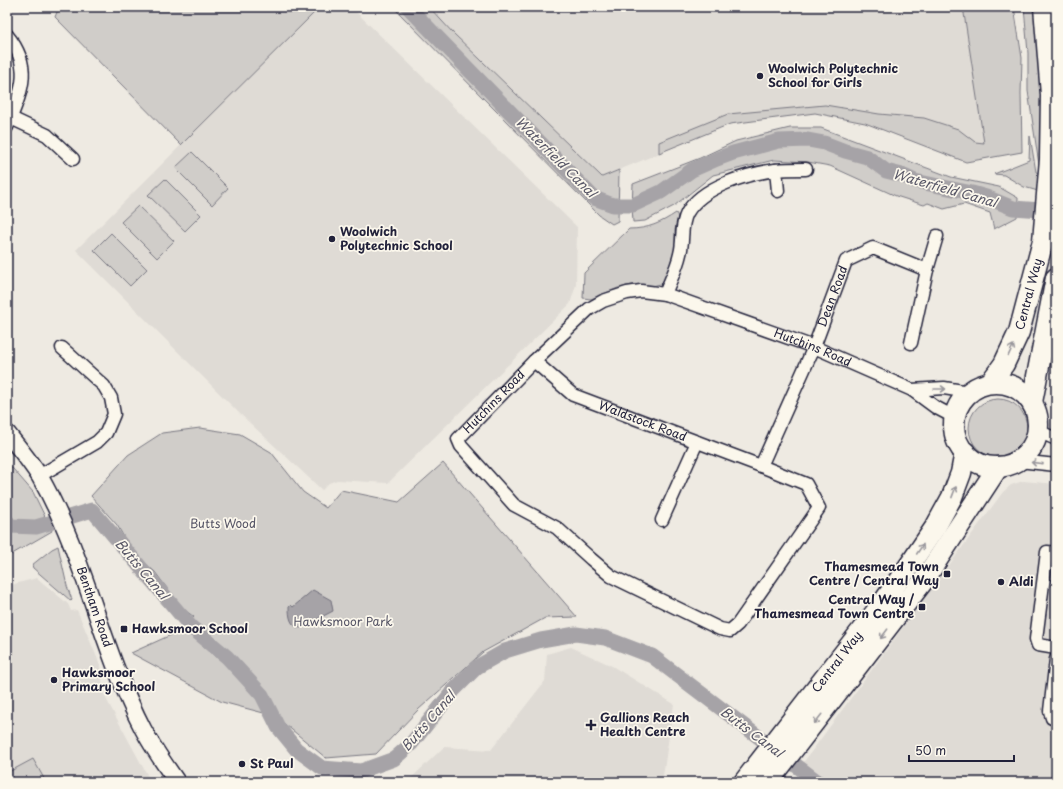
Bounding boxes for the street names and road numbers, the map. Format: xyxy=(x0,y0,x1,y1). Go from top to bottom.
street label: Central Way xyxy=(1010,256,1046,332)
street label: Dean Road xyxy=(812,263,852,329)
street label: Hutchins Road xyxy=(772,323,855,370)
street label: Hutchins Road xyxy=(458,366,529,437)
street label: Waldstock Road xyxy=(596,395,689,445)
street label: Bentham Road xyxy=(73,564,118,649)
street label: Central Way xyxy=(807,627,866,696)

